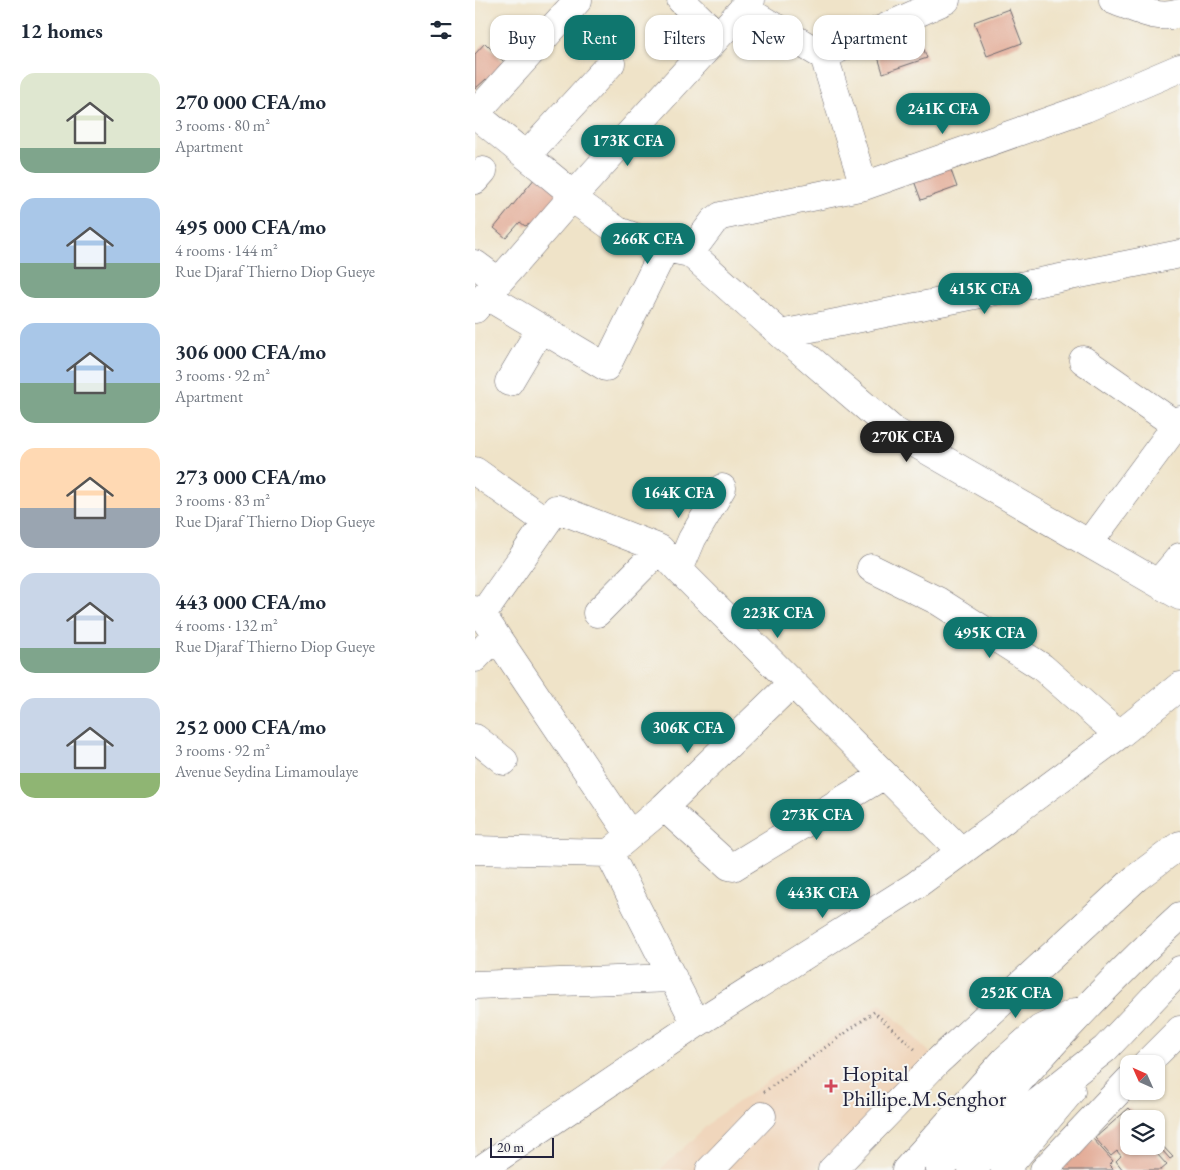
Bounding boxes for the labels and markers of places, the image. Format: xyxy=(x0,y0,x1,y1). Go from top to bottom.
pin: 241K CFA xyxy=(891,92,995,135)
pin: 173K CFA xyxy=(576,124,680,167)
pin: 266K CFA xyxy=(596,222,700,265)
pin: 415K CFA xyxy=(933,272,1037,315)
pin: 270K CFA xyxy=(855,420,959,463)
pin: 164K CFA xyxy=(627,476,731,519)
pin: 223K CFA xyxy=(726,596,830,639)
pin: 495K CFA xyxy=(938,616,1042,659)
pin: 306K CFA xyxy=(636,712,740,754)
pin: 273K CFA xyxy=(765,798,869,841)
pin: 443K CFA xyxy=(771,876,875,919)
pin: 252K CFA xyxy=(964,976,1068,1019)
place label: Hopital Phillipe.M.Senghor xyxy=(842,1059,1007,1113)
marker: Hopital Phillipe.M.Senghor xyxy=(824,1079,838,1093)

